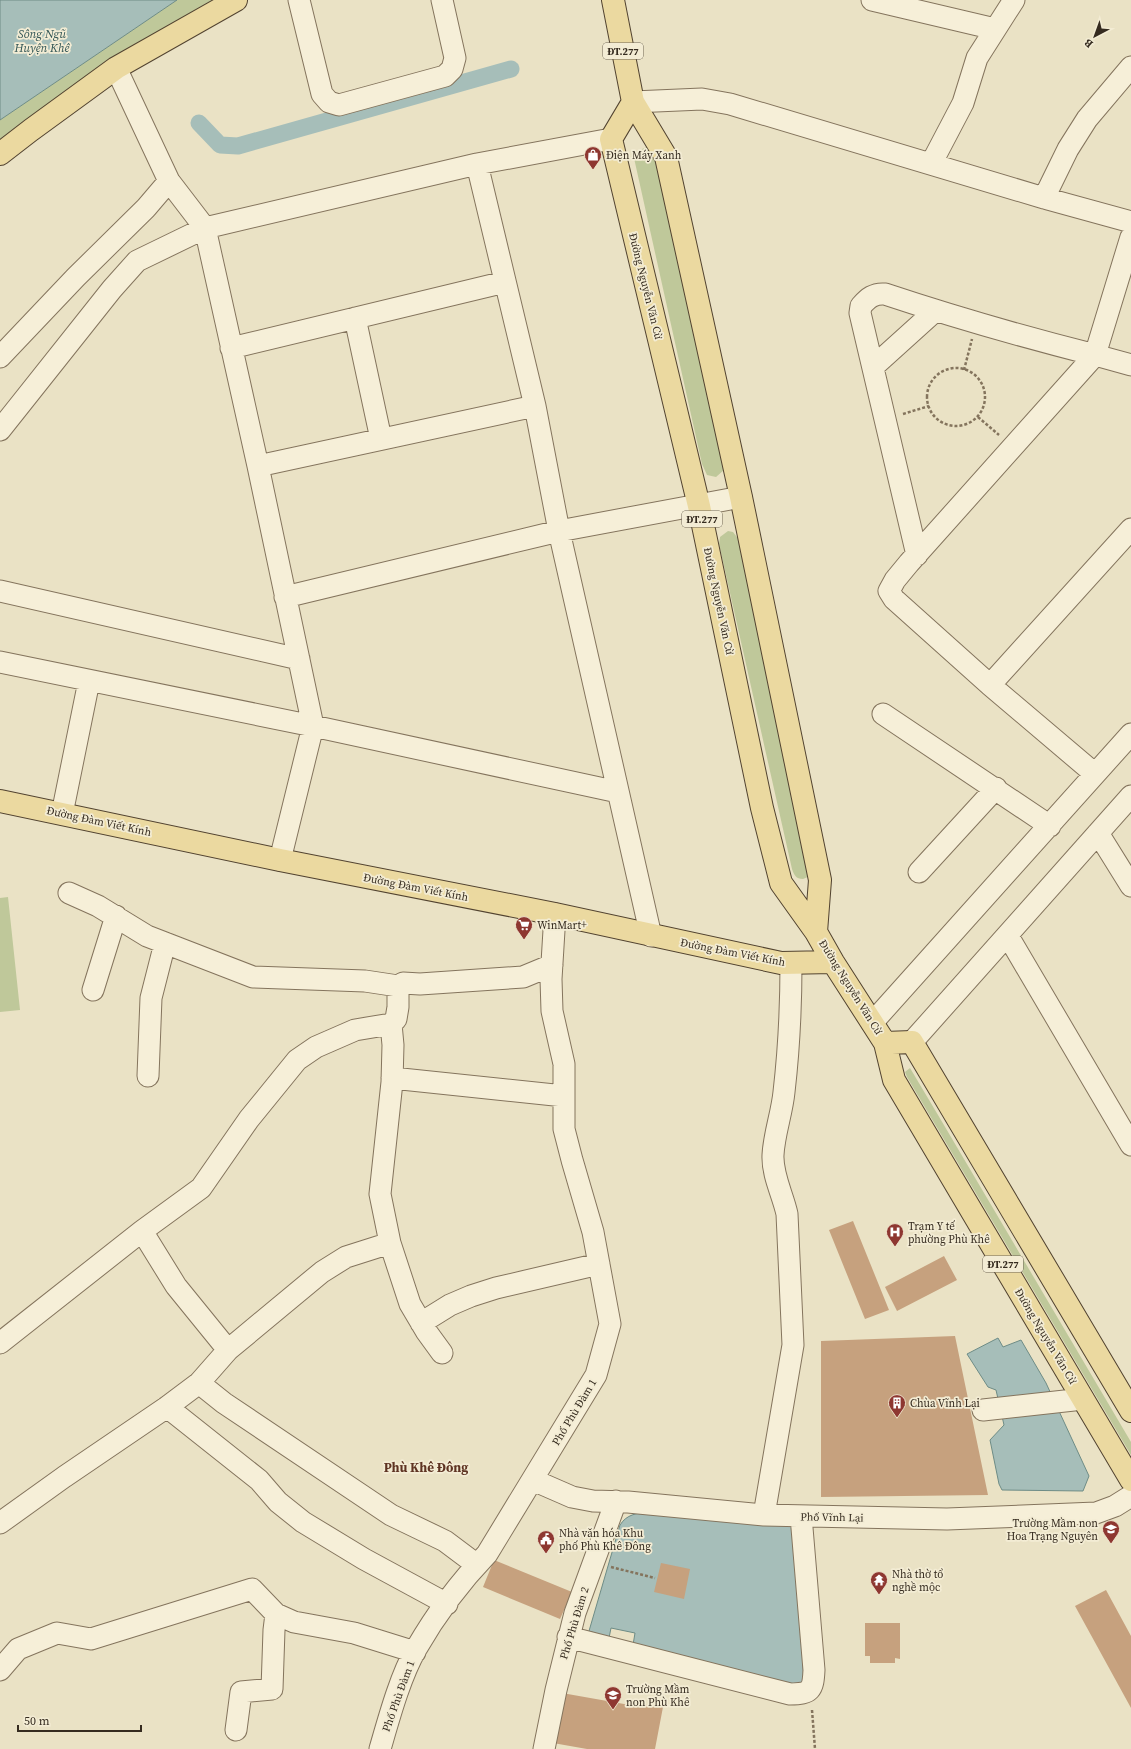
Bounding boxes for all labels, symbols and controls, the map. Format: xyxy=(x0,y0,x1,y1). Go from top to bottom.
north arrow xyxy=(1075,16,1115,56)
water label: Sông Ngũ Huyện Khê xyxy=(14,26,71,56)
text: B xyxy=(1081,35,1096,51)
road number: ĐT.277 xyxy=(603,43,643,59)
shop icon: Điện Máy Xanh xyxy=(583,145,603,170)
place label: Điện Máy Xanh xyxy=(606,148,682,163)
street label: Đường Nguyễn Văn Cừ xyxy=(625,231,666,342)
road number: ĐT.277 xyxy=(682,511,722,527)
street label: Đường Nguyễn Văn Cừ xyxy=(700,546,737,657)
street label: Đường Đàm Viết Kính xyxy=(45,803,153,840)
street label: Đường Đàm Viết Kính xyxy=(362,870,470,905)
supermarket icon: WinMart+ xyxy=(514,915,534,940)
place label: WinMart+ xyxy=(537,918,587,933)
street label: Đường Đàm Viết Kính xyxy=(679,935,787,970)
street label: Đường Nguyễn Văn Cừ xyxy=(815,937,886,1038)
place label: Trạm Y tế phường Phù Khê xyxy=(908,1219,990,1247)
hospital icon: Trạm Y tế phường Phù Khê xyxy=(885,1222,905,1247)
road number: ĐT.277 xyxy=(983,1256,1023,1272)
street label: Đường Nguyễn Văn Cừ xyxy=(1011,1286,1080,1388)
street label: Phố Phù Đàm 1 xyxy=(549,1376,600,1448)
building icon: Chùa Vĩnh Lại xyxy=(887,1393,907,1418)
place label: Chùa Vĩnh Lại xyxy=(910,1396,980,1411)
district label: Phù Khê Đông xyxy=(384,1459,468,1476)
street label: Phố Vĩnh Lại xyxy=(800,1509,864,1526)
place label: Trường Mầm non Hoa Trạng Nguyên xyxy=(1007,1516,1098,1544)
school or university icon: Trường Mầm non Hoa Trạng Nguyên xyxy=(1101,1519,1121,1544)
place label: Nhà văn hóa Khu phố Phù Khê Đông xyxy=(559,1526,651,1554)
public building icon: Nhà văn hóa Khu phố Phù Khê Đông xyxy=(536,1529,556,1554)
place label: Nhà thờ tổ nghề mộc xyxy=(892,1567,943,1595)
temple icon: Nhà thờ tổ nghề mộc xyxy=(869,1570,889,1595)
street label: Phố Phù Đàm 2 xyxy=(556,1585,593,1661)
street label: Phố Phù Đàm 1 xyxy=(379,1658,418,1734)
place label: Trường Mầm non Phù Khê xyxy=(626,1682,690,1710)
school or university icon: Trường Mầm non Phù Khê xyxy=(603,1685,623,1710)
scale bar xyxy=(18,1707,141,1733)
text: 50 m xyxy=(24,1713,50,1729)

